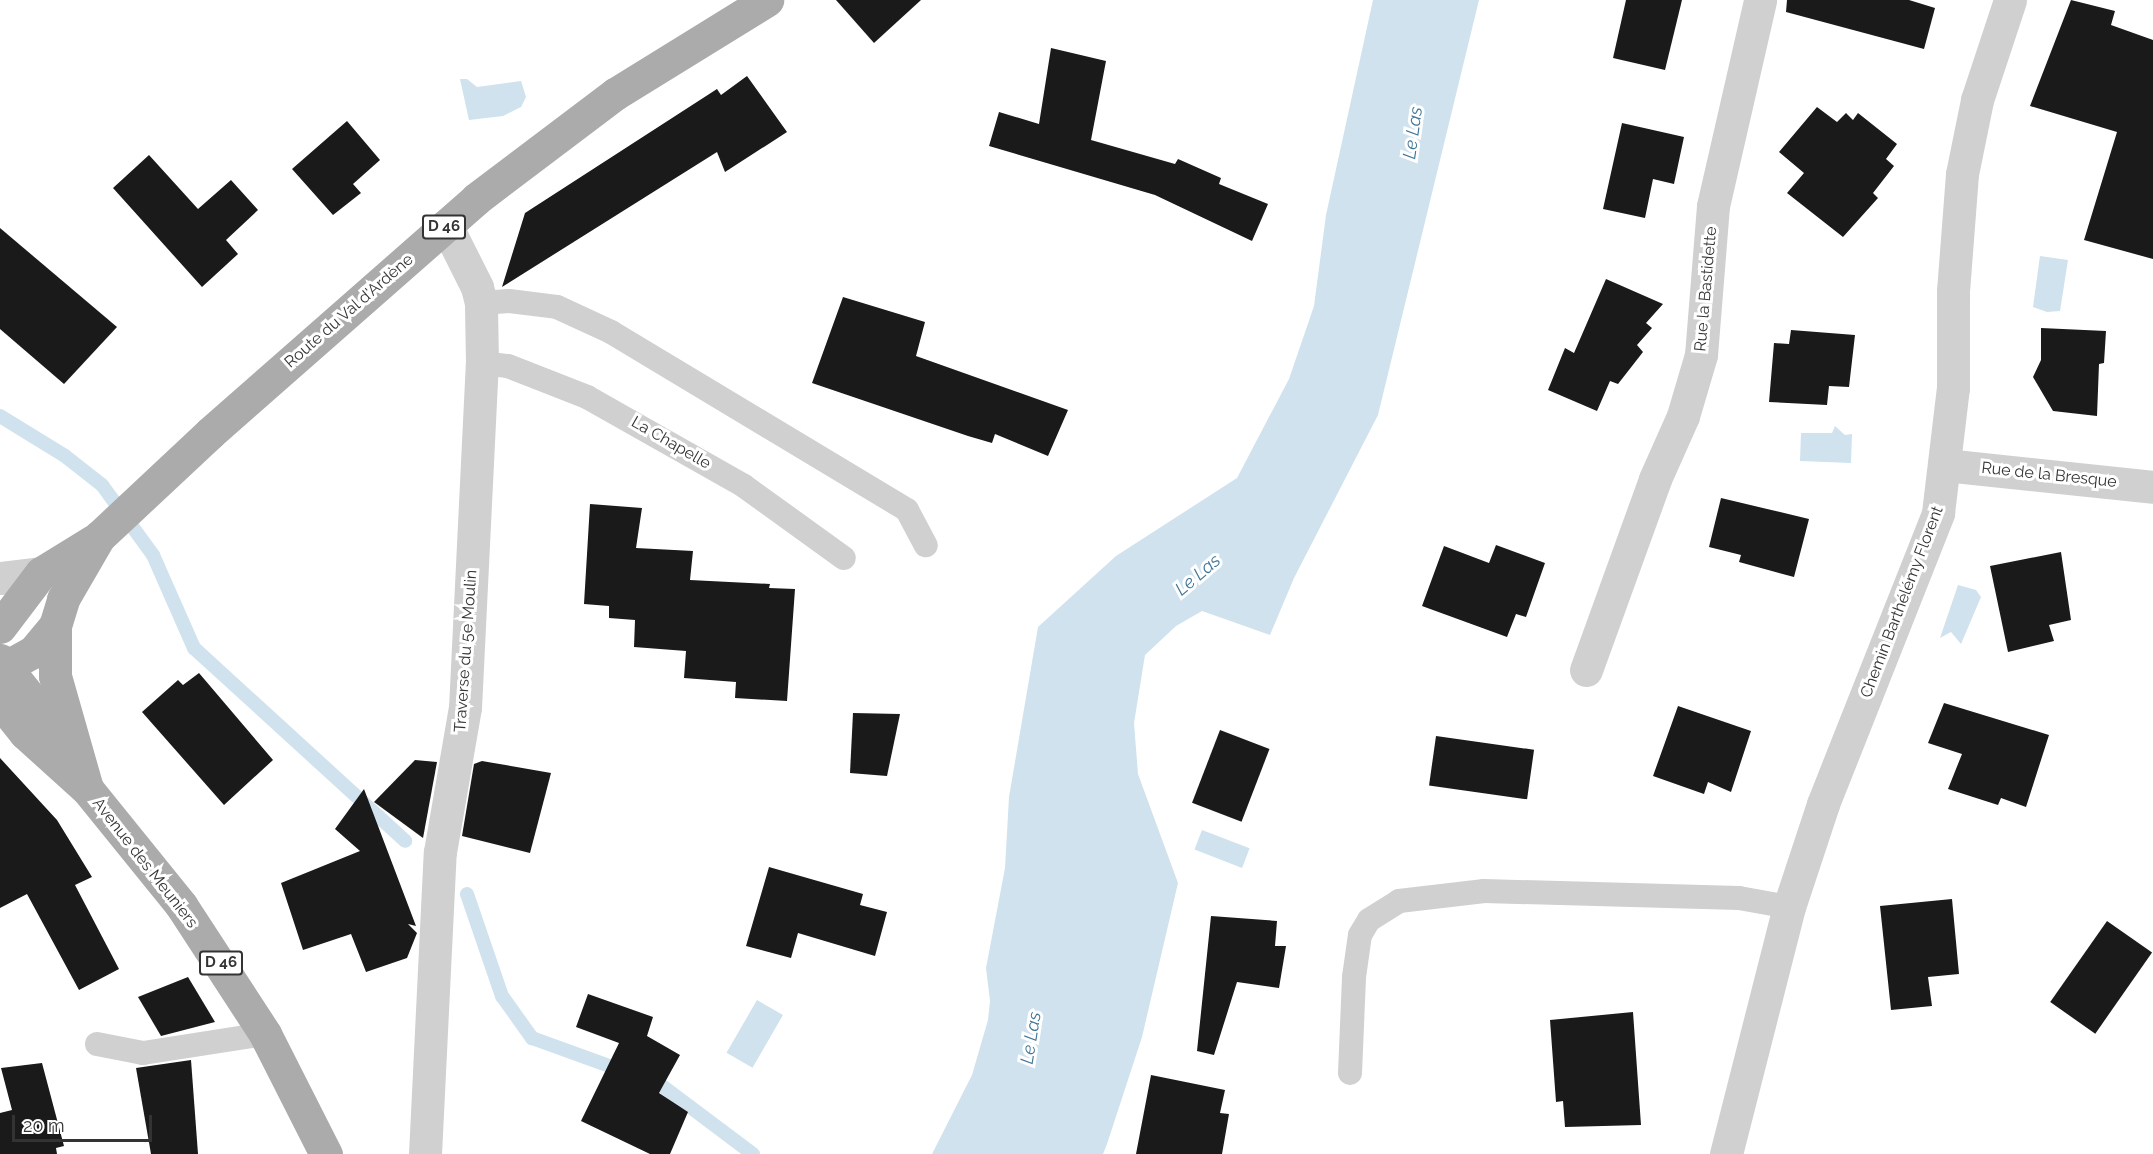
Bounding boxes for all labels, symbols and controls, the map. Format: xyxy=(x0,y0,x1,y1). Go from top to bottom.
water label: Le Las xyxy=(1399,105,1427,161)
road number: D 46 xyxy=(422,215,466,239)
street label: Rue la Bastidette xyxy=(1691,226,1721,352)
street label: Route du Val d'Ardène xyxy=(280,250,418,372)
street label: La Chapelle xyxy=(628,413,714,473)
street label: Rue de la Bresque xyxy=(1980,458,2118,492)
street label: Chemin Barthélémy Florent xyxy=(1856,503,1948,701)
water label: Le Las xyxy=(1171,550,1225,600)
street label: Traverse du 5e Moulin xyxy=(451,569,481,733)
street label: Avenue des Meuniers xyxy=(88,794,202,932)
road number: D 46 xyxy=(198,951,244,975)
water label: Le Las xyxy=(1016,1010,1046,1066)
scale bar xyxy=(15,1103,154,1141)
text: 20 m xyxy=(23,1115,65,1136)

